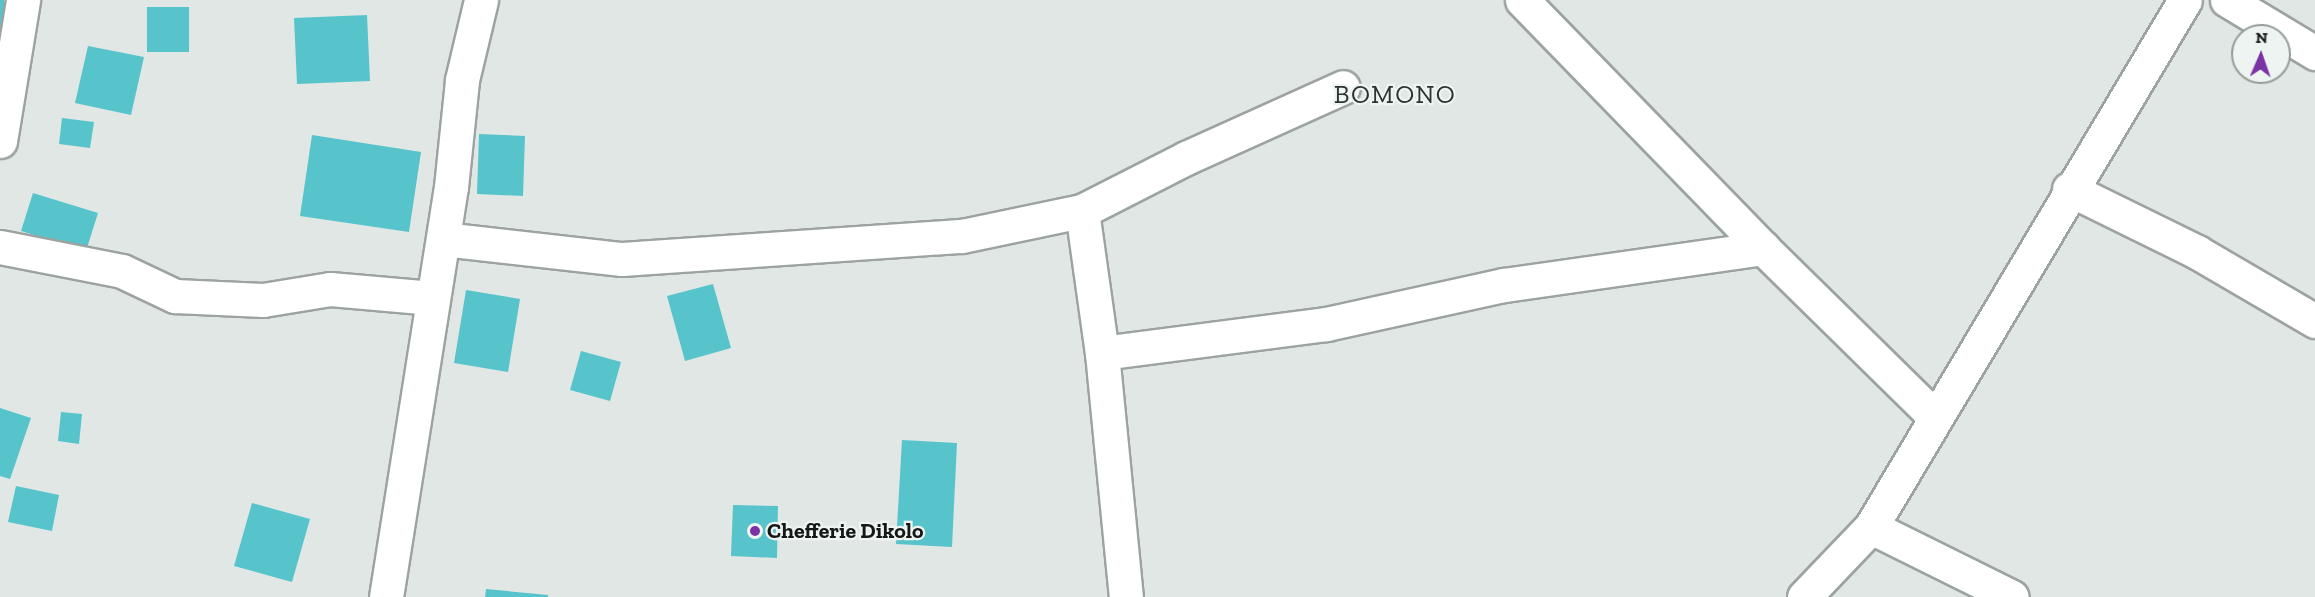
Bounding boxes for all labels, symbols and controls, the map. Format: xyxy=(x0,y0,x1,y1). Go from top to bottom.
north arrow xyxy=(2231,24,2291,84)
text: N xyxy=(2255,28,2268,47)
district label: BOMONO xyxy=(1334,79,1456,111)
place label: Chefferie Dikolo xyxy=(767,518,924,544)
marker: Chefferie Dikolo xyxy=(748,524,762,538)

